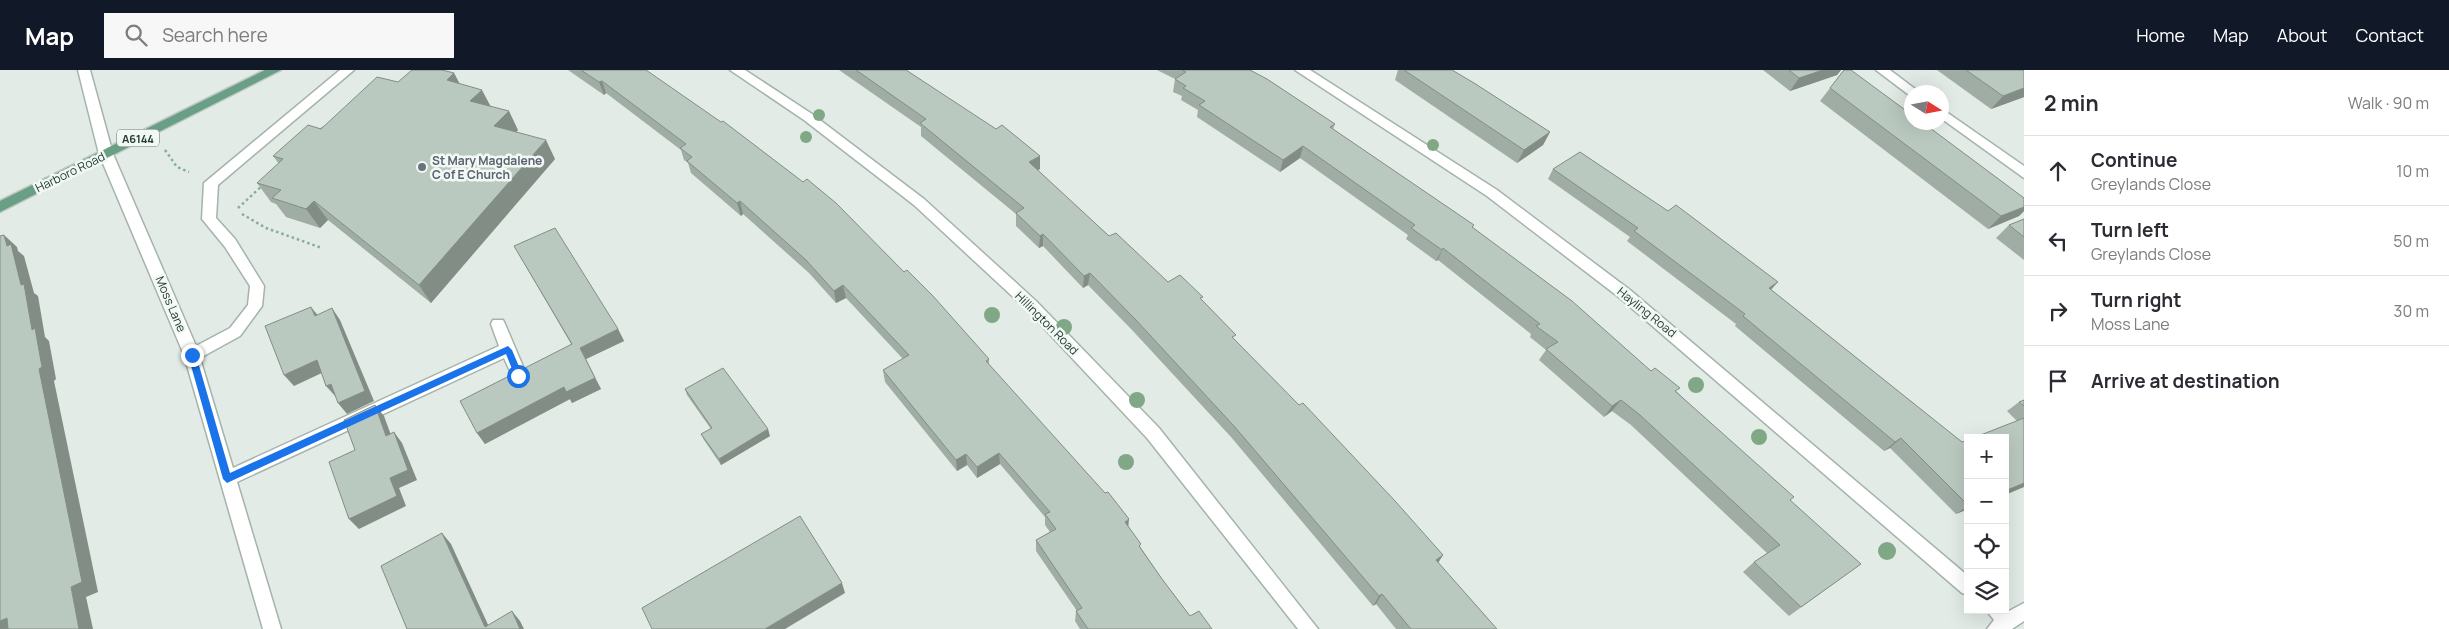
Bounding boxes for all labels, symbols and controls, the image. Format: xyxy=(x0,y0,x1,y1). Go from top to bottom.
search box xyxy=(104,13,454,58)
text: Map xyxy=(25,19,74,52)
icon: search xyxy=(122,21,150,49)
text: Search here xyxy=(162,22,268,48)
text: Home xyxy=(2136,23,2185,47)
text: Map xyxy=(2213,23,2249,47)
text: About xyxy=(2277,23,2327,47)
text: Contact xyxy=(2355,23,2424,47)
north arrow xyxy=(1904,85,1949,130)
text: 2 min xyxy=(2044,89,2099,117)
text: Walk · 90 m xyxy=(2348,92,2429,114)
road number: A6144 xyxy=(117,129,159,146)
text: Continue xyxy=(2091,147,2177,173)
street label: Harboro Road xyxy=(32,148,108,196)
place label: St Mary Magdalene C of E Church xyxy=(432,152,542,183)
icon: ahead xyxy=(2044,157,2072,185)
text: 10 m xyxy=(2396,160,2429,182)
marker: St Mary Magdalene C of E Church xyxy=(416,161,428,173)
text: Greylands Close xyxy=(2091,173,2211,195)
text: Turn left xyxy=(2091,217,2169,243)
icon: left xyxy=(2044,227,2072,255)
text: 50 m xyxy=(2393,230,2429,252)
text: Greylands Close xyxy=(2091,243,2211,265)
street label: Moss Lane xyxy=(152,274,190,334)
street label: Hayling Road xyxy=(1614,283,1680,341)
text: Turn right xyxy=(2091,287,2181,313)
street label: Hillington Road xyxy=(1012,288,1082,358)
icon: right xyxy=(2044,297,2072,325)
text: 30 m xyxy=(2394,300,2429,322)
text: Moss Lane xyxy=(2091,313,2170,335)
route end xyxy=(181,344,204,367)
route start xyxy=(507,365,530,388)
icon: arrive xyxy=(2044,367,2072,395)
text: Arrive at destination xyxy=(2091,368,2280,394)
map controls xyxy=(1964,434,2009,614)
button: + xyxy=(1964,434,2009,479)
button: − xyxy=(1964,479,2009,524)
button: locate xyxy=(1964,524,2009,569)
button: layers xyxy=(1964,569,2009,614)

